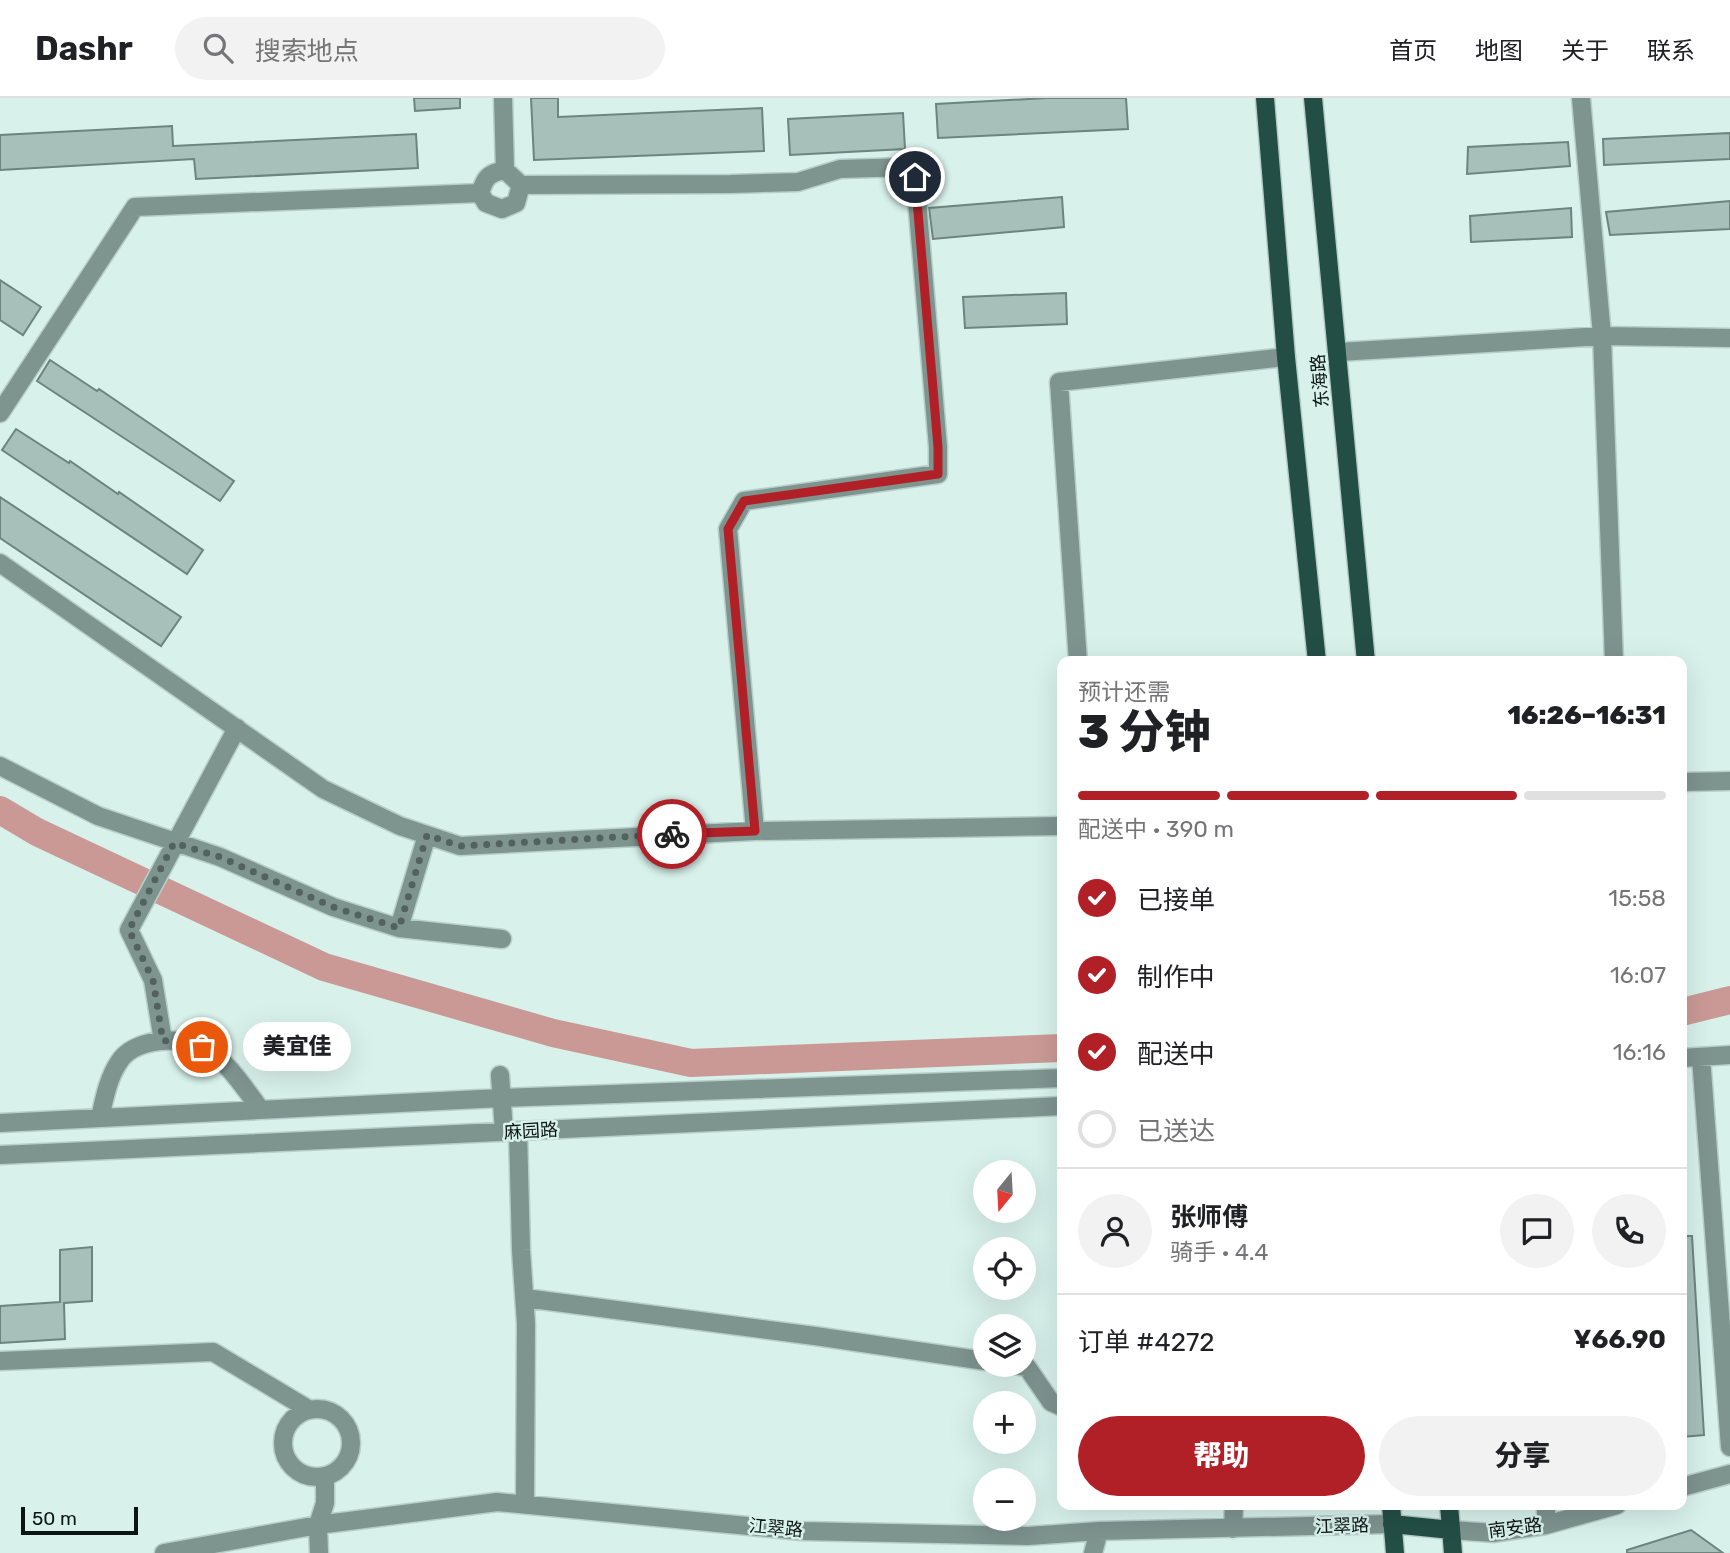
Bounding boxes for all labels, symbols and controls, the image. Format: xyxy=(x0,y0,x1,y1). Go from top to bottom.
search box xyxy=(175,17,665,80)
text: Dashr xyxy=(35,29,133,68)
icon: search xyxy=(199,29,237,67)
text: 搜索地点 xyxy=(255,36,359,67)
text: 首页 xyxy=(1389,37,1437,65)
text: 地图 xyxy=(1475,37,1523,65)
text: 关于 xyxy=(1561,37,1609,65)
text: 联系 xyxy=(1647,37,1695,65)
pin xyxy=(885,147,945,207)
icon: home xyxy=(896,158,934,196)
street label: 东海路 xyxy=(1307,353,1333,409)
text: 预计还需 xyxy=(1078,678,1170,706)
text: 16:26–16:31 xyxy=(1507,700,1666,731)
text: 3 分钟 xyxy=(1078,705,1211,760)
courier xyxy=(637,799,707,869)
icon: bike xyxy=(653,815,691,853)
text: 配送中 · 390 m xyxy=(1078,815,1234,843)
icon: check xyxy=(1078,879,1116,917)
text: 15:58 xyxy=(1608,884,1666,912)
text: 已接单 xyxy=(1137,885,1215,916)
icon: check xyxy=(1078,956,1116,994)
text: 16:07 xyxy=(1610,961,1666,989)
text: 制作中 xyxy=(1137,962,1215,993)
pin xyxy=(172,1017,232,1077)
callout: 美宜佳 xyxy=(244,1023,352,1072)
icon: bag xyxy=(183,1028,221,1066)
text: 美宜佳 xyxy=(263,1032,332,1060)
icon: check xyxy=(1078,1033,1116,1071)
text: 16:16 xyxy=(1613,1038,1666,1066)
text: 配送中 xyxy=(1137,1039,1215,1070)
text: 已送达 xyxy=(1137,1116,1215,1147)
street label: 麻园路 xyxy=(503,1119,559,1143)
north arrow xyxy=(973,1160,1036,1223)
map controls xyxy=(973,1160,1036,1531)
button: person xyxy=(1078,1194,1152,1268)
button: chat xyxy=(1500,1194,1574,1268)
button: phone xyxy=(1592,1194,1666,1268)
text: 张师傅 xyxy=(1170,1202,1248,1233)
button: locate xyxy=(973,1237,1036,1300)
text: 骑手 · 4.4 xyxy=(1170,1238,1269,1266)
button: layers xyxy=(973,1314,1036,1377)
text: ¥66.90 xyxy=(1574,1324,1666,1355)
text: 订单 #4272 xyxy=(1078,1327,1215,1358)
button: + xyxy=(973,1391,1036,1454)
button: 帮助 xyxy=(1078,1416,1365,1496)
button: 分享 xyxy=(1379,1416,1666,1496)
button: − xyxy=(973,1468,1036,1531)
scale bar xyxy=(21,1504,138,1536)
text: 50 m xyxy=(32,1507,77,1530)
street label: 江翠路 xyxy=(1315,1514,1369,1538)
street label: 南安路 xyxy=(1487,1514,1543,1542)
street label: 江翠路 xyxy=(748,1515,804,1541)

